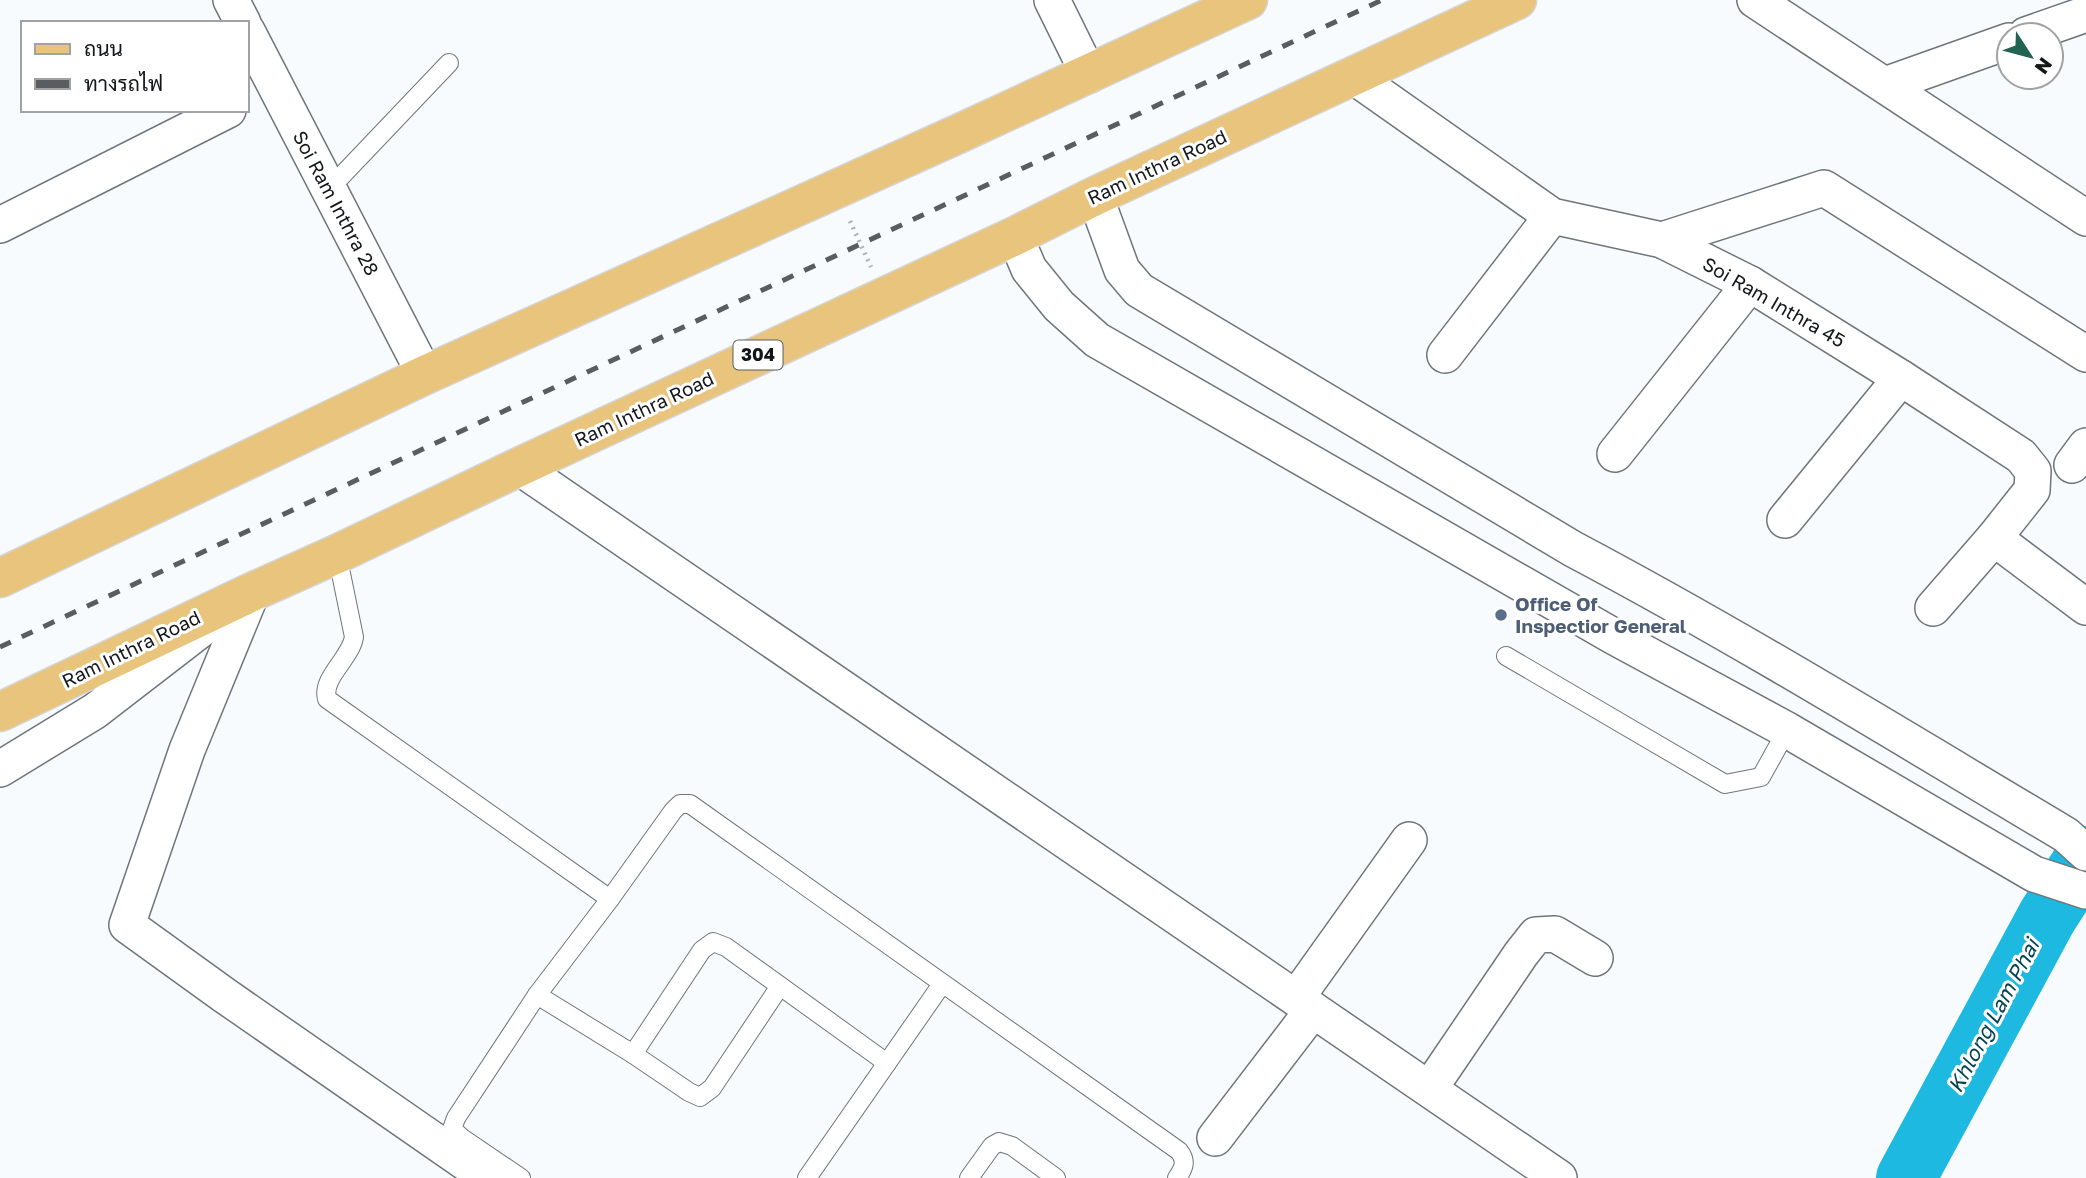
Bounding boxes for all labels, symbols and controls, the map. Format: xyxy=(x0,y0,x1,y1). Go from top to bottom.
legend xyxy=(21,21,248,112)
north arrow xyxy=(1995,21,2065,91)
text: ถนน xyxy=(84,35,123,61)
text: N xyxy=(2031,54,2058,79)
text: ทางรถไฟ xyxy=(84,70,163,96)
street label: Ram Inthra Road xyxy=(1083,124,1230,209)
street label: Soi Ram Inthra 28 xyxy=(289,127,384,279)
street label: Soi Ram Inthra 45 xyxy=(1699,251,1849,352)
road number: 304 xyxy=(734,340,782,370)
street label: Ram Inthra Road xyxy=(570,366,717,451)
place label: Office Of Inspectior General xyxy=(1515,592,1686,637)
street label: Ram Inthra Road xyxy=(58,605,204,692)
marker: Office Of Inspectior General xyxy=(1493,607,1509,623)
water label: Khlong Lam Phai xyxy=(1942,932,2046,1097)

